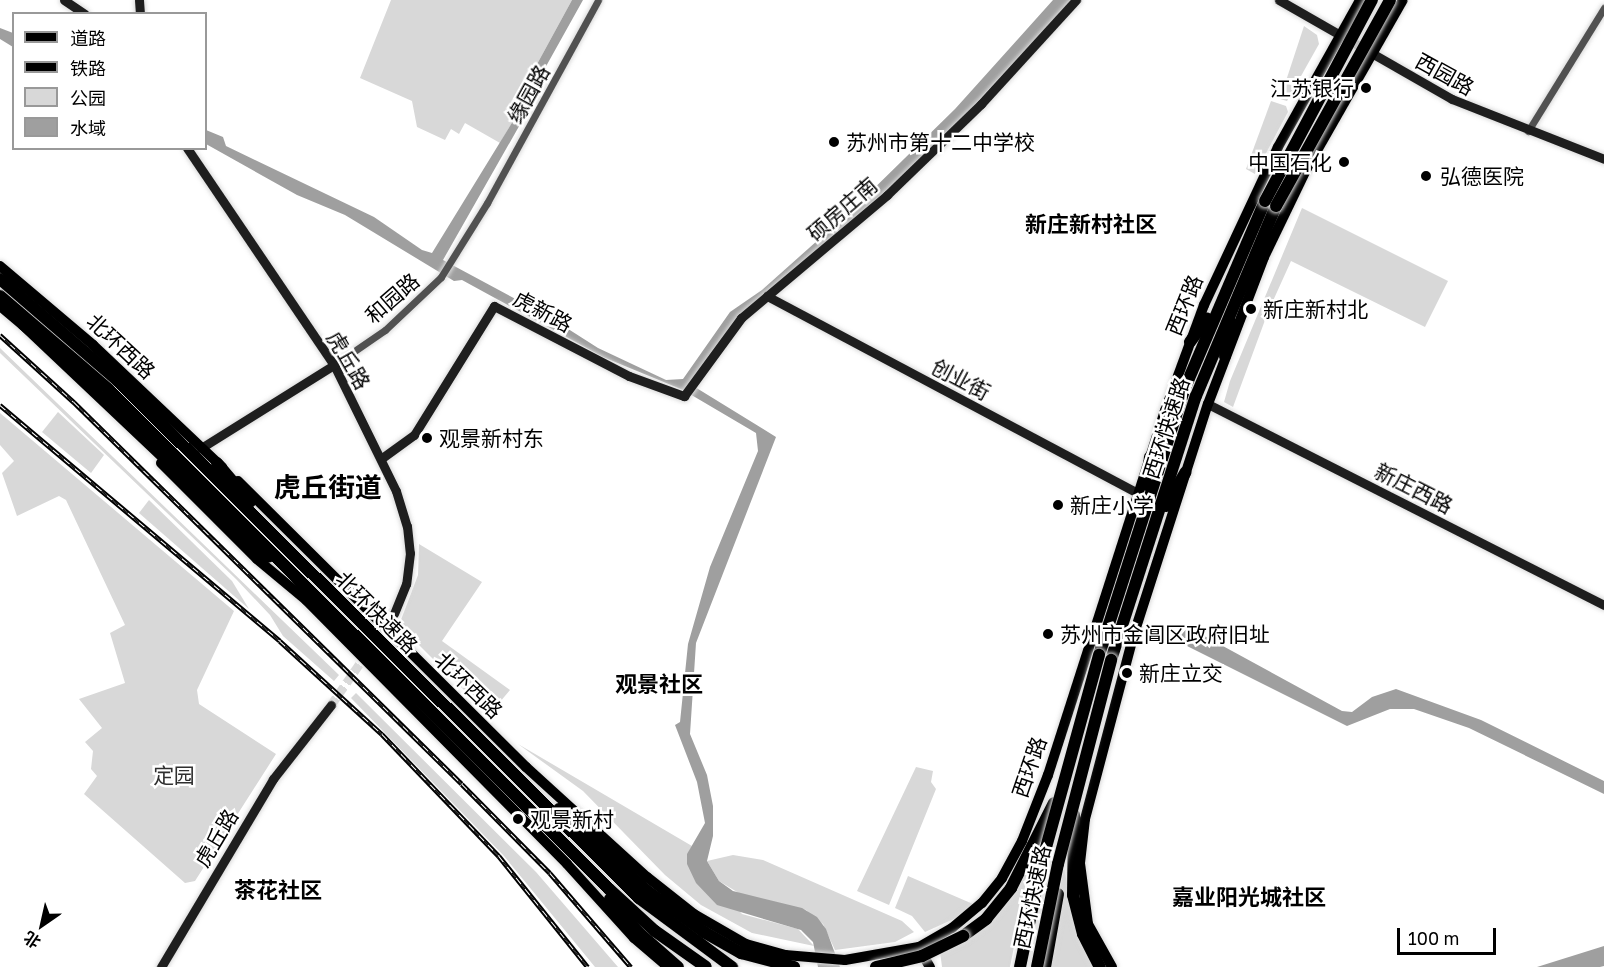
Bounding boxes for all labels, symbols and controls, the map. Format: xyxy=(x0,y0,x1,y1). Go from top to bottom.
legend xyxy=(12,12,207,150)
text: 道路 xyxy=(70,27,106,49)
street label: 西园路 xyxy=(1411,48,1479,100)
text: 铁路 xyxy=(70,57,106,79)
street label: 缘园路 xyxy=(502,60,554,128)
place label: 江苏银行 xyxy=(1270,75,1354,101)
marker: 江苏银行 xyxy=(1359,81,1373,95)
text: 公园 xyxy=(70,87,106,109)
text: 水域 xyxy=(70,117,106,139)
place label: 苏州市第十二中学校 xyxy=(846,129,1035,155)
marker: 苏州市第十二中学校 xyxy=(827,135,841,149)
place label: 中国石化 xyxy=(1248,149,1332,175)
marker: 中国石化 xyxy=(1337,155,1351,169)
place label: 弘德医院 xyxy=(1440,163,1524,189)
marker: 弘德医院 xyxy=(1417,167,1435,185)
street label: 硕房庄南 xyxy=(802,172,882,246)
district label: 新庄新村社区 xyxy=(1025,211,1157,237)
street label: 和园路 xyxy=(360,268,424,328)
street label: 西环路 xyxy=(1161,271,1207,339)
street label: 虎新路 xyxy=(509,285,577,337)
place label: 新庄新村北 xyxy=(1263,296,1368,322)
marker: 新庄新村北 xyxy=(1244,302,1258,316)
street label: 北环西路 xyxy=(82,308,160,384)
street label: 虎丘路 xyxy=(322,326,376,394)
street label: 创业街 xyxy=(927,353,995,405)
street label: 西环快速路 xyxy=(1138,374,1194,482)
place label: 观景新村东 xyxy=(439,425,544,451)
marker: 观景新村东 xyxy=(420,431,434,445)
street label: 新庄西路 xyxy=(1371,458,1457,518)
district label: 虎丘街道 xyxy=(274,472,382,504)
place label: 新庄小学 xyxy=(1070,492,1154,518)
marker: 新庄小学 xyxy=(1051,498,1065,512)
street label: 北环快速路 xyxy=(331,566,423,658)
place label: 苏州市金阊区政府旧址 xyxy=(1060,621,1270,647)
marker: 苏州市金阊区政府旧址 xyxy=(1041,627,1055,641)
street label: 北环西路 xyxy=(430,647,508,723)
place label: 新庄立交 xyxy=(1139,660,1223,686)
marker: 新庄立交 xyxy=(1120,666,1134,680)
district label: 观景社区 xyxy=(615,671,703,697)
street label: 西环路 xyxy=(1007,733,1051,801)
park label: 定园 xyxy=(153,762,195,788)
street label: 虎丘路 xyxy=(189,805,243,871)
place label: 观景新村 xyxy=(530,806,614,832)
marker: 观景新村 xyxy=(511,812,525,826)
street label: 西环快速路 xyxy=(1009,843,1055,951)
district label: 茶花社区 xyxy=(234,877,322,903)
district label: 嘉业阳光城社区 xyxy=(1172,884,1326,910)
north arrow xyxy=(12,895,72,955)
scale bar xyxy=(1400,916,1499,954)
text: 北 xyxy=(20,927,44,953)
text: 100 m xyxy=(1408,927,1459,949)

